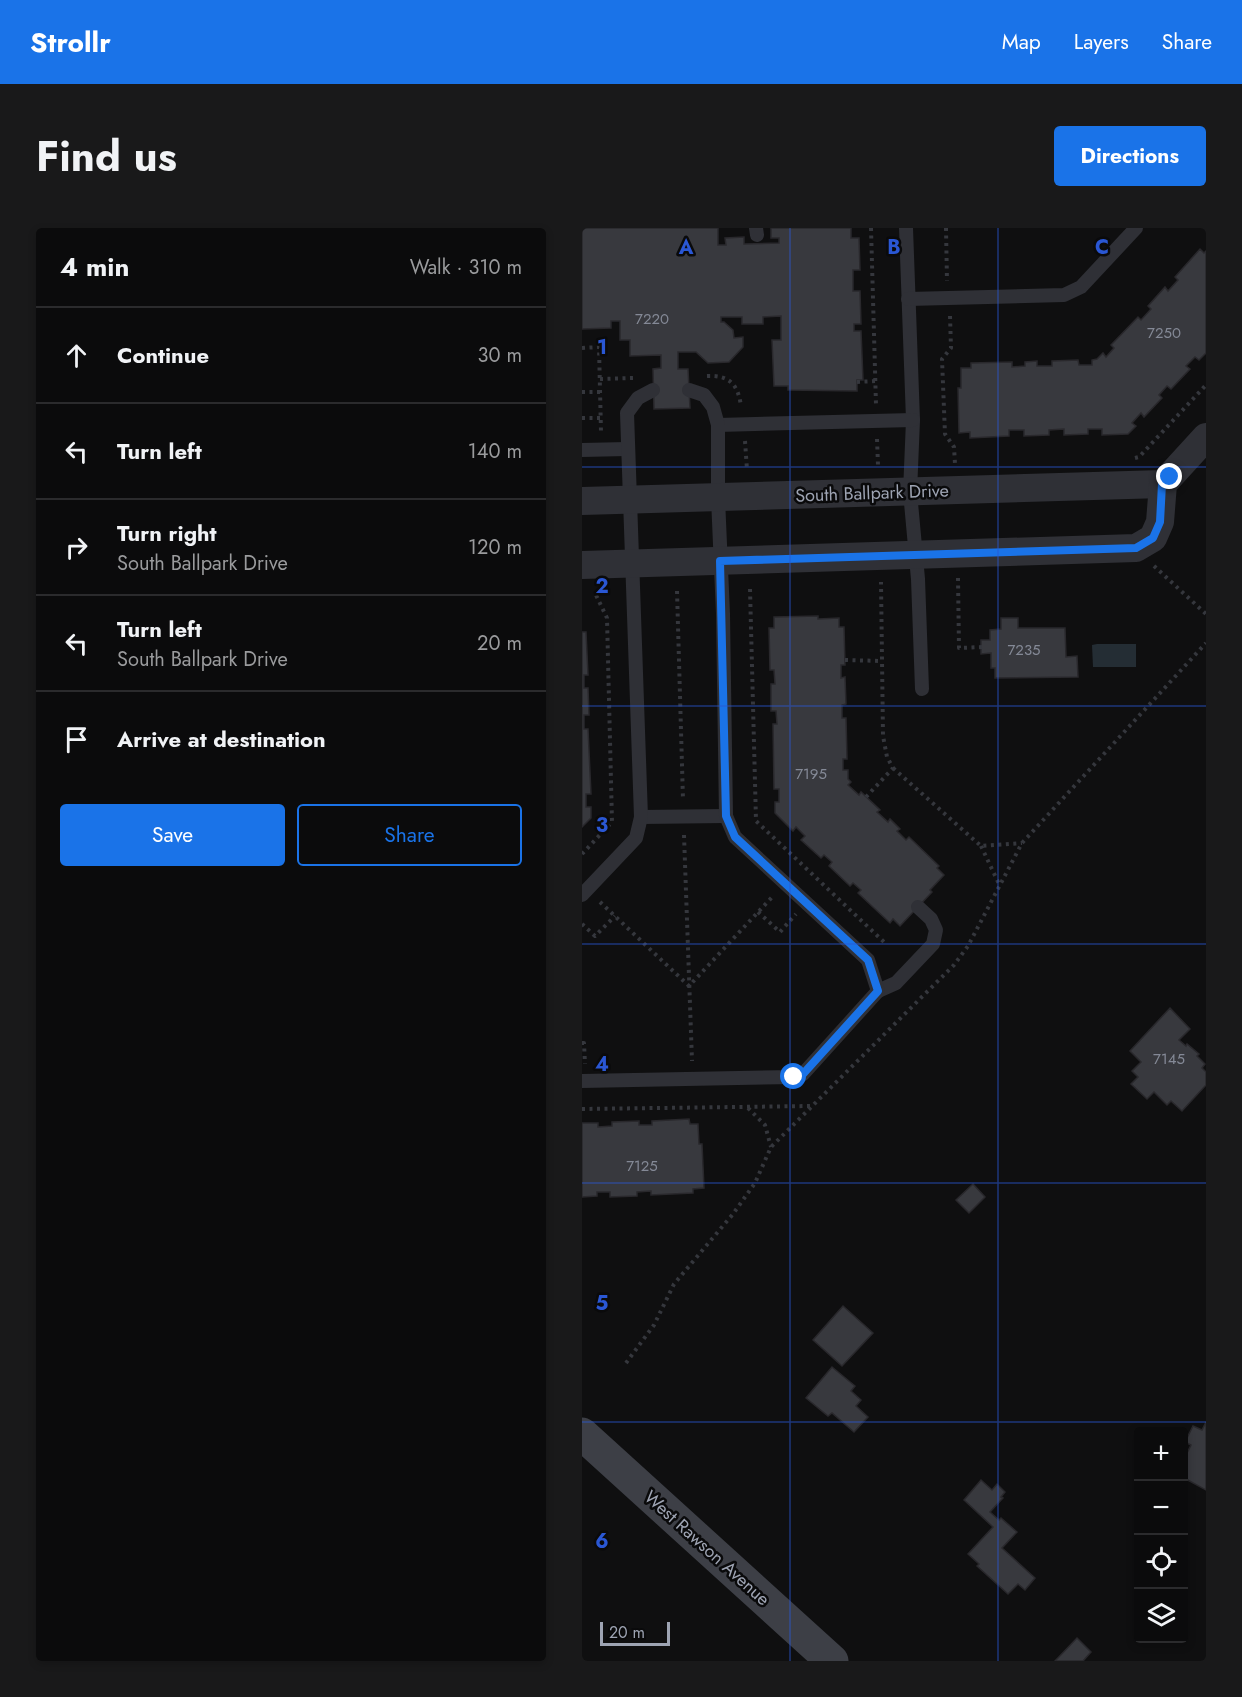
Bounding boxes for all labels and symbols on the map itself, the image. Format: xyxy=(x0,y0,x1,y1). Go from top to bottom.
text: A xyxy=(678,233,694,262)
text: B xyxy=(887,233,901,262)
text: C xyxy=(1095,233,1109,262)
house number: 7220 xyxy=(635,308,669,330)
house number: 7250 xyxy=(1147,322,1181,344)
text: 1 xyxy=(597,333,607,362)
route end xyxy=(1156,463,1182,489)
street label: South Ballpark Drive xyxy=(795,477,949,509)
text: 2 xyxy=(595,572,609,601)
house number: 7235 xyxy=(1007,639,1041,661)
house number: 7195 xyxy=(795,763,827,785)
text: 3 xyxy=(596,811,608,840)
house number: 7145 xyxy=(1153,1048,1185,1070)
text: 4 xyxy=(595,1050,609,1079)
route start xyxy=(780,1063,806,1089)
house number: 7125 xyxy=(626,1155,658,1177)
text: 5 xyxy=(596,1289,609,1318)
street label: West Rawson Avenue xyxy=(638,1484,776,1612)
text: 6 xyxy=(595,1527,609,1556)
scale bar xyxy=(600,1619,670,1646)

